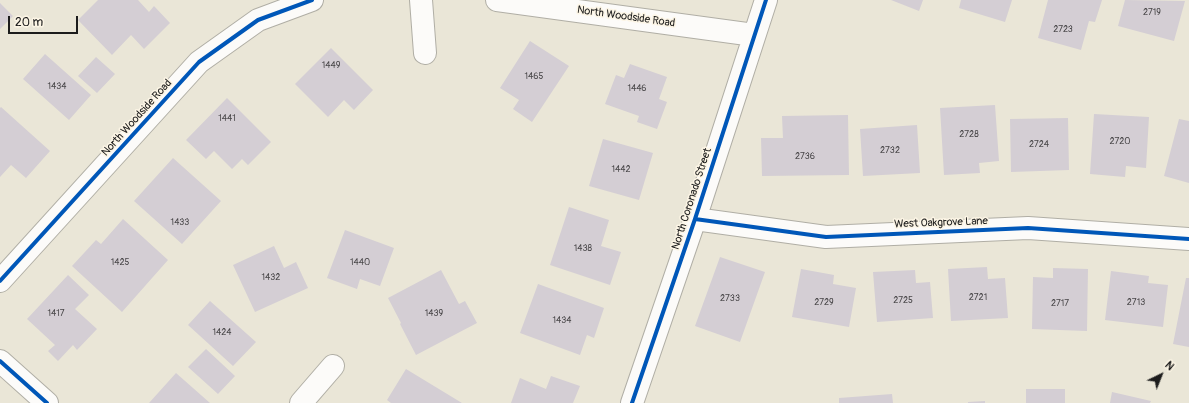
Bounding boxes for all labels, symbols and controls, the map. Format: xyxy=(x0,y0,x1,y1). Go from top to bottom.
street label: North Woodside Road xyxy=(576,4,676,30)
scale bar xyxy=(10,8,80,34)
house number: 2719 xyxy=(1143,8,1161,18)
text: 20 m xyxy=(15,15,43,30)
house number: 2723 xyxy=(1053,25,1073,35)
house number: 1449 xyxy=(322,61,340,71)
house number: 1465 xyxy=(525,72,543,82)
street label: North Woodside Road xyxy=(99,77,175,159)
house number: 1434 xyxy=(48,82,66,92)
house number: 1446 xyxy=(627,84,647,94)
house number: 1441 xyxy=(218,114,236,124)
house number: 2728 xyxy=(959,130,979,140)
house number: 2720 xyxy=(1110,137,1130,147)
house number: 2724 xyxy=(1029,140,1049,150)
house number: 2732 xyxy=(880,146,900,156)
street label: North Coronado Street xyxy=(669,147,715,251)
house number: 2736 xyxy=(795,152,815,162)
house number: 1442 xyxy=(612,165,630,175)
street label: West Oakgrove Lane xyxy=(894,215,988,231)
house number: 1433 xyxy=(171,218,189,228)
house number: 1438 xyxy=(574,244,592,254)
house number: 1425 xyxy=(111,258,129,268)
house number: 1440 xyxy=(350,258,370,268)
house number: 1432 xyxy=(262,273,280,283)
house number: 2721 xyxy=(969,293,987,303)
house number: 2733 xyxy=(720,294,740,304)
house number: 2725 xyxy=(893,296,913,306)
house number: 2729 xyxy=(814,298,834,308)
house number: 2713 xyxy=(1127,298,1145,308)
house number: 2717 xyxy=(1051,299,1069,309)
house number: 1417 xyxy=(47,309,65,319)
house number: 1439 xyxy=(425,309,443,319)
house number: 1434 xyxy=(553,316,571,326)
house number: 1424 xyxy=(213,328,231,338)
north arrow xyxy=(1141,355,1181,395)
text: N xyxy=(1162,359,1177,373)

